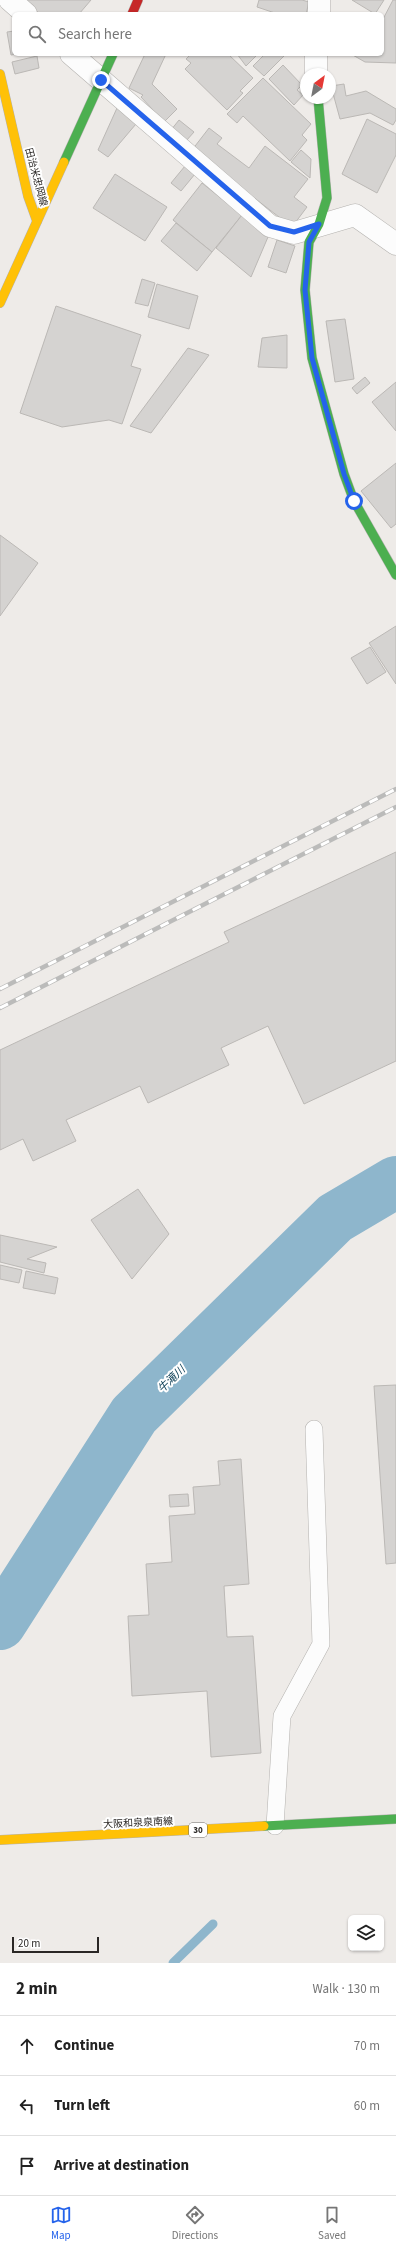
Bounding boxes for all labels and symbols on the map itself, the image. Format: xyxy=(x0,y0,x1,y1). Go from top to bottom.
north arrow xyxy=(300,68,336,104)
route end xyxy=(92,71,110,89)
street label: 田治米忠岡線 xyxy=(22,146,51,208)
route start xyxy=(345,492,363,510)
water label: 牛滝川 xyxy=(154,1362,189,1396)
street label: 大阪和泉泉南線 xyxy=(103,1814,173,1832)
road number: 30 xyxy=(189,1823,207,1837)
scale bar xyxy=(12,1935,99,1954)

